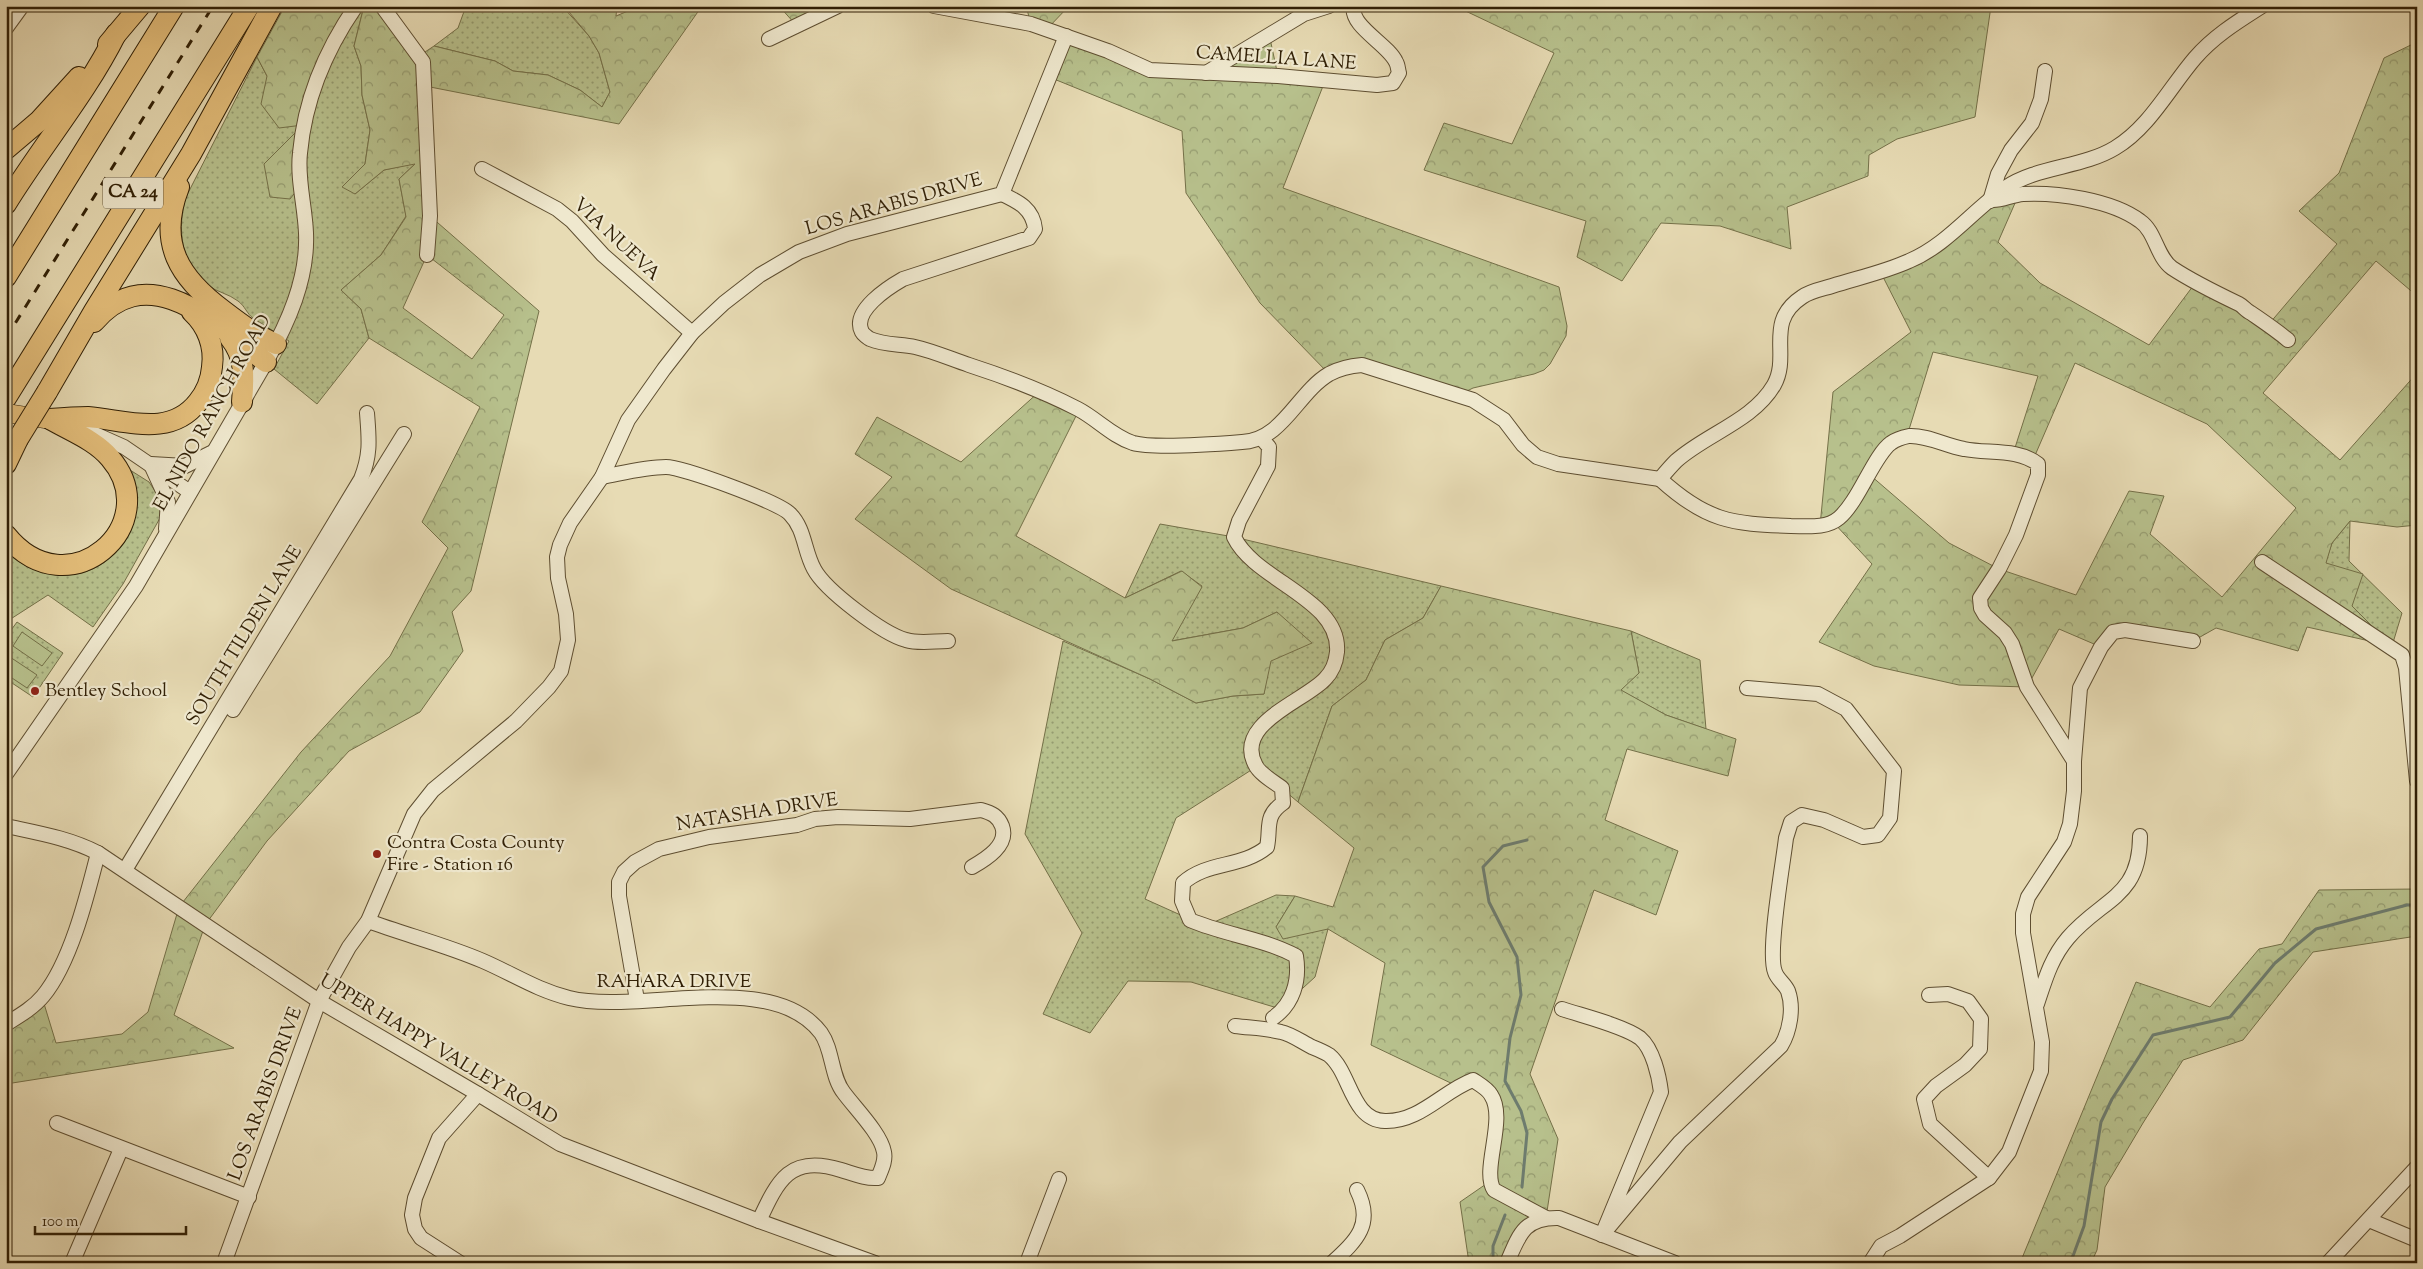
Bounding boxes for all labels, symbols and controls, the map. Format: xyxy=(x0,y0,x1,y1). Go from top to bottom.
street label: CAMELLIA LANE xyxy=(1195,40,1358,78)
street label: LOS ARABIS DRIVE xyxy=(802,167,986,243)
road number: CA 24 xyxy=(103,178,163,208)
street label: VIA NUEVA xyxy=(566,192,666,288)
street label: EL NIDO RANCH ROAD xyxy=(148,310,278,516)
street label: SOUTH TILDEN LANE xyxy=(180,540,310,731)
place label: Bentley School xyxy=(45,678,167,705)
marker: Bentley School xyxy=(29,685,41,697)
street label: NATASHA DRIVE xyxy=(674,787,840,839)
place label: Contra Costa County Fire - Station 16 xyxy=(387,830,565,879)
marker: Contra Costa County Fire - Station 16 xyxy=(371,848,383,860)
street label: UPPER HAPPY VALLEY ROAD xyxy=(314,968,562,1132)
street label: RAHARA DRIVE xyxy=(597,969,752,996)
street label: LOS ARABIS DRIVE xyxy=(222,1003,310,1185)
scale bar xyxy=(35,1204,186,1236)
text: 100 m xyxy=(42,1212,79,1233)

